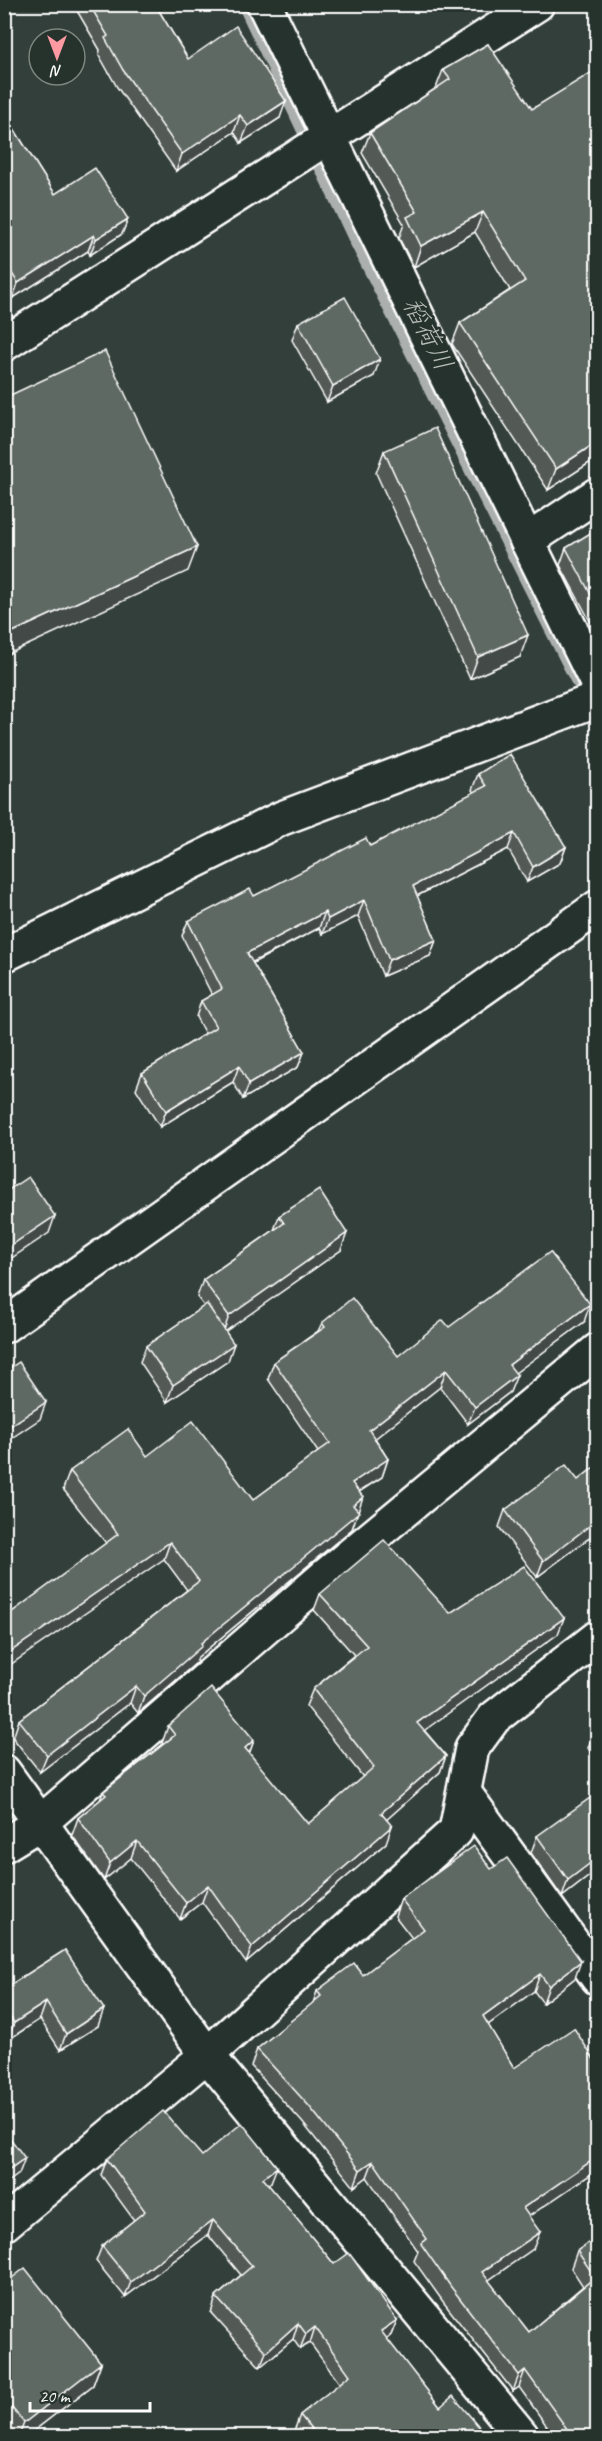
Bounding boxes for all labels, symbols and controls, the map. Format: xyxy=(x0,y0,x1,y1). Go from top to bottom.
north arrow xyxy=(27,27,87,87)
text: N xyxy=(49,61,62,81)
water label: 稻荷川 xyxy=(396,292,460,376)
scale bar xyxy=(30,2375,150,2413)
text: 20 m xyxy=(39,2385,72,2407)

